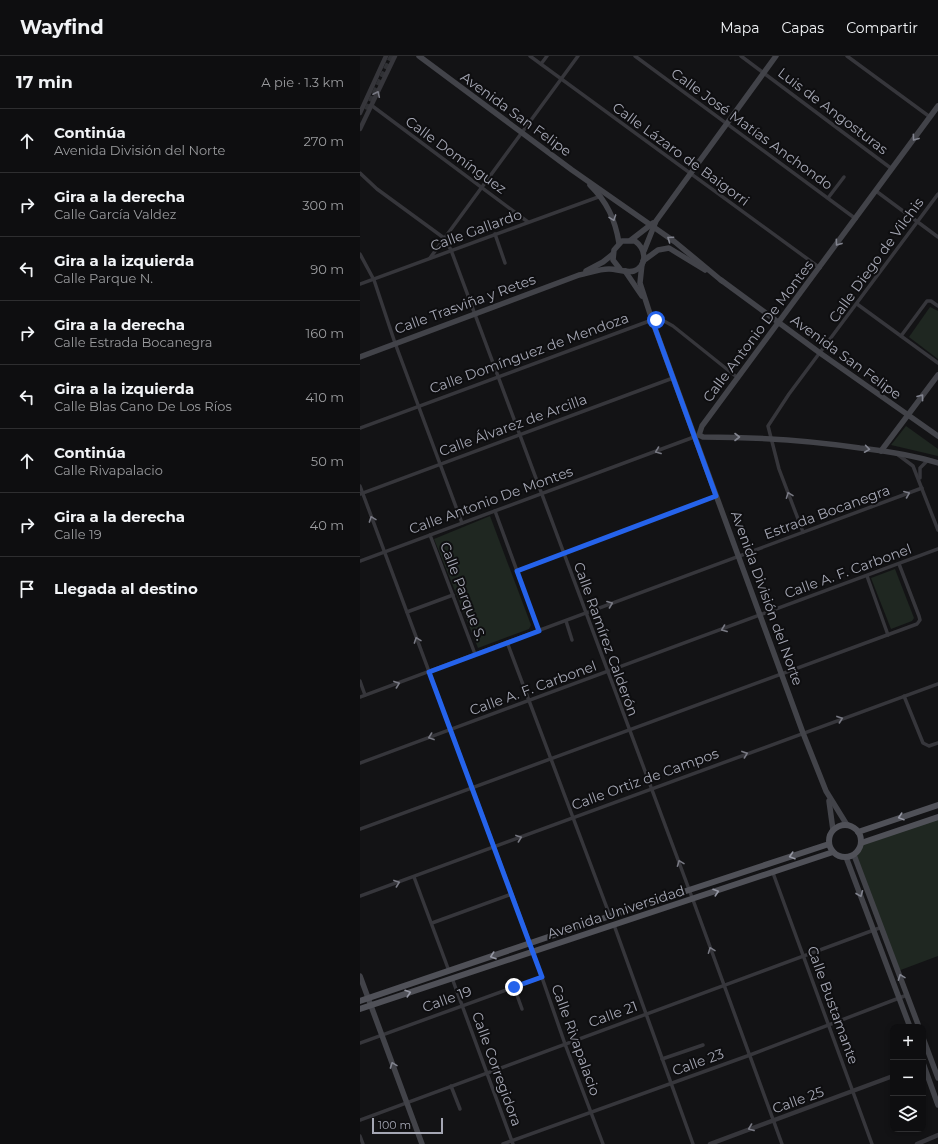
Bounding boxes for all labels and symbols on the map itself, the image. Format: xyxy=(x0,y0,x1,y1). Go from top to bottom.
street label: Calle José Matías Anchondo xyxy=(668,64,837,194)
street label: Luis de Angosturas xyxy=(774,64,892,158)
street label: Avenida San Felipe xyxy=(457,68,575,160)
one-way arrow xyxy=(372,90,380,98)
street label: Calle Lázaro de Baigorri xyxy=(609,98,753,210)
street label: Calle Domínguez xyxy=(402,112,510,198)
one-way arrow xyxy=(913,133,920,140)
street label: Calle Diego de Vilchis xyxy=(825,194,927,326)
street label: Calle Gallardo xyxy=(428,205,525,255)
one-way arrow xyxy=(608,214,616,221)
one-way arrow xyxy=(668,237,675,244)
one-way arrow xyxy=(836,238,843,245)
street label: Calle Antonio De Montes xyxy=(699,256,817,406)
street label: Calle Trasviña y Retes xyxy=(392,270,538,338)
street label: Calle Domínguez de Mendoza xyxy=(427,308,631,398)
route start xyxy=(647,311,665,329)
street label: Avenida San Felipe xyxy=(787,311,905,403)
street label: Calle Álvarez de Arcilla xyxy=(437,390,589,460)
one-way arrow xyxy=(916,395,923,402)
one-way arrow xyxy=(734,433,740,441)
one-way arrow xyxy=(864,444,870,453)
one-way arrow xyxy=(655,446,662,454)
street label: Calle Antonio De Montes xyxy=(407,462,576,538)
street label: Estrada Bocanegra xyxy=(762,481,892,543)
one-way arrow xyxy=(904,491,911,499)
one-way arrow xyxy=(785,492,793,499)
street label: Avenida División del Norte xyxy=(727,508,807,688)
one-way arrow xyxy=(369,515,377,522)
street label: Calle Parque S. xyxy=(436,539,490,643)
street label: Calle A. F. Carbonel xyxy=(782,540,914,602)
street label: Calle Ramírez Calderón xyxy=(570,559,642,719)
one-way arrow xyxy=(607,601,614,609)
one-way arrow xyxy=(721,624,728,633)
one-way arrow xyxy=(414,636,422,643)
street label: Calle A. F. Carbonel xyxy=(467,657,599,719)
one-way arrow xyxy=(393,680,400,689)
one-way arrow xyxy=(836,716,843,724)
one-way arrow xyxy=(428,732,435,740)
street label: Calle Ortiz de Campos xyxy=(569,744,721,814)
one-way arrow xyxy=(742,750,749,758)
one-way arrow xyxy=(898,813,905,821)
one-way arrow xyxy=(515,834,522,842)
one-way arrow xyxy=(789,851,796,860)
one-way arrow xyxy=(676,860,684,867)
one-way arrow xyxy=(393,879,400,888)
street label: Avenida Universidad xyxy=(545,881,687,943)
one-way arrow xyxy=(713,888,720,896)
one-way arrow xyxy=(855,891,863,898)
street label: Calle Bustamante xyxy=(803,943,863,1067)
one-way arrow xyxy=(707,946,715,953)
one-way arrow xyxy=(490,951,497,959)
one-way arrow xyxy=(897,974,905,981)
route end xyxy=(505,978,523,996)
street label: Calle 19 xyxy=(420,982,474,1016)
street label: Calle Rivapalacio xyxy=(547,982,605,1098)
one-way arrow xyxy=(404,989,411,997)
street label: Calle 21 xyxy=(586,997,640,1031)
street label: Calle Corregidora xyxy=(468,1009,526,1129)
street label: Calle 23 xyxy=(670,1044,726,1080)
one-way arrow xyxy=(389,1062,397,1069)
street label: Calle 25 xyxy=(770,1082,826,1118)
scale bar xyxy=(372,1116,443,1135)
one-way arrow xyxy=(748,1124,755,1132)

